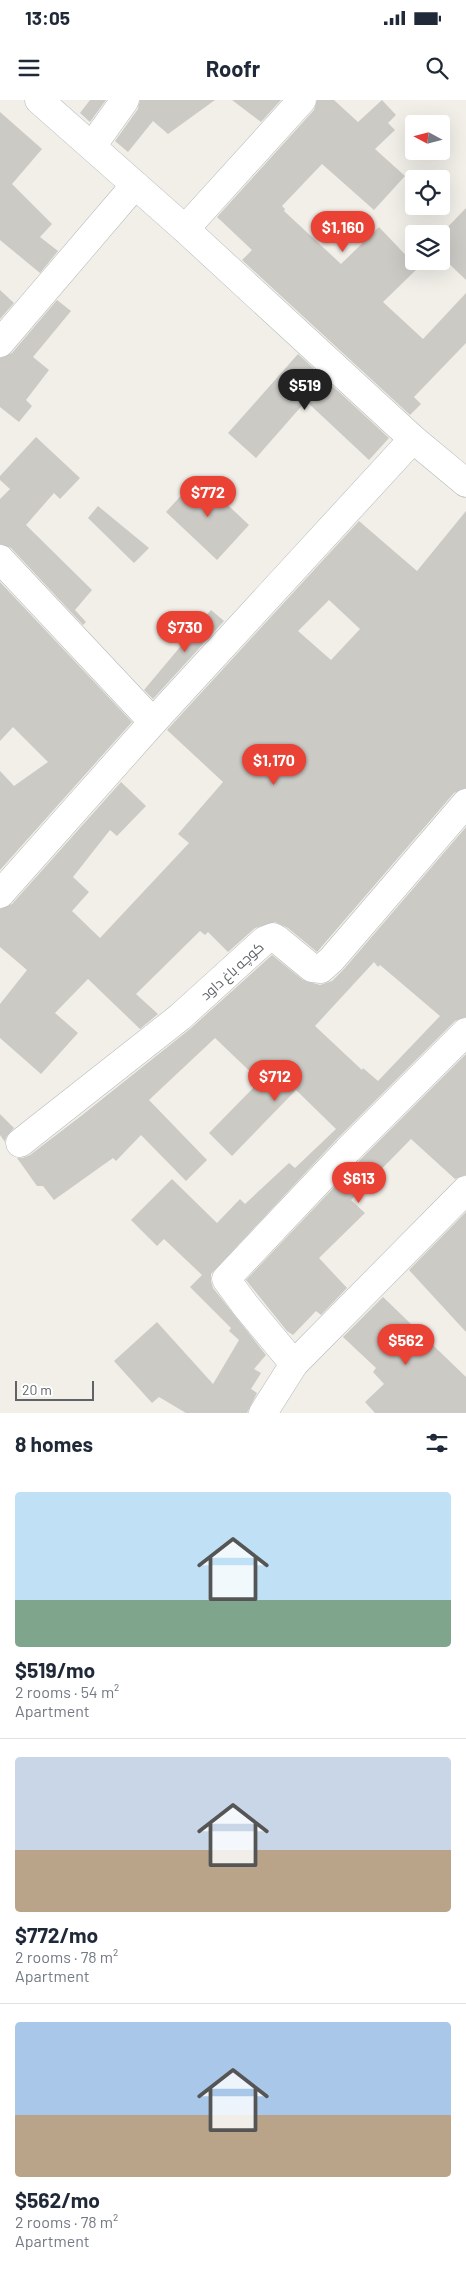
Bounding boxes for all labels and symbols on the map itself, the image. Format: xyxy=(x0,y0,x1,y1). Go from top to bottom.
north arrow xyxy=(405,115,450,160)
pin: $1,160 xyxy=(302,210,384,253)
pin: $519 xyxy=(275,368,335,411)
pin: $772 xyxy=(178,476,238,518)
pin: $730 xyxy=(155,610,215,653)
pin: $1,170 xyxy=(233,744,315,786)
street label: کوچه باغ داود xyxy=(197,938,268,1005)
pin: $712 xyxy=(245,1060,305,1102)
pin: $613 xyxy=(329,1162,389,1204)
pin: $562 xyxy=(376,1324,436,1366)
scale bar xyxy=(15,1378,94,1401)

